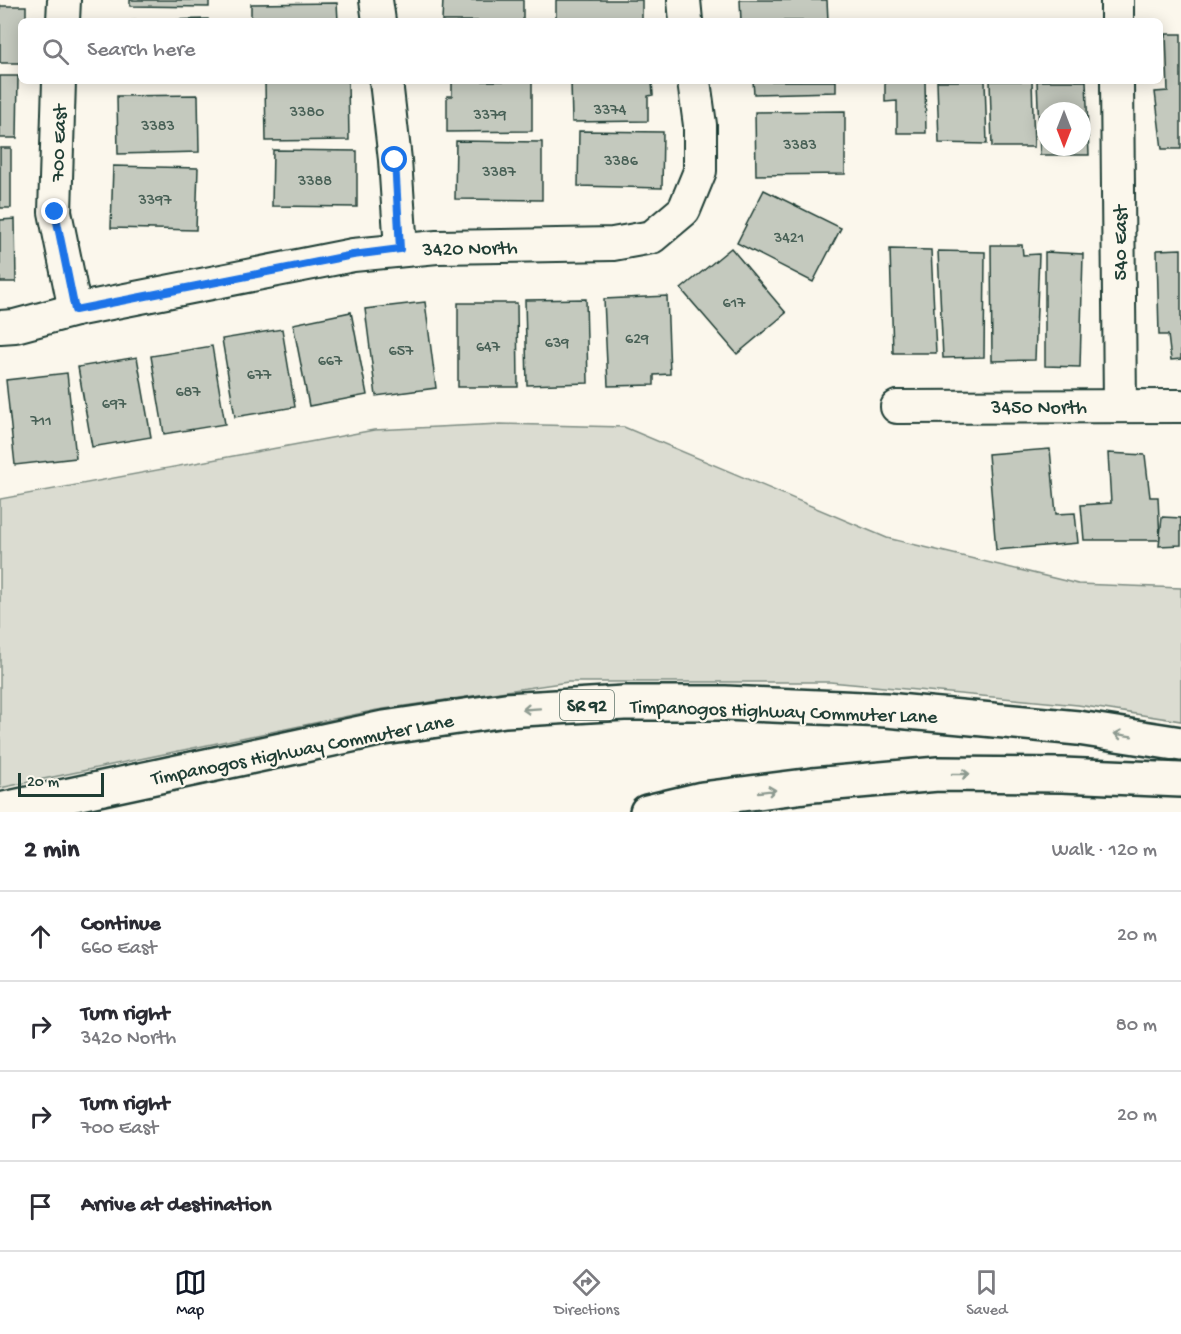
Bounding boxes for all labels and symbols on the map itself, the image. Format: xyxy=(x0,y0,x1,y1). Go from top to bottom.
street label: 700 East xyxy=(48,102,73,183)
house number: 3374 xyxy=(593,102,627,121)
north arrow xyxy=(1037,102,1091,156)
house number: 3380 xyxy=(289,104,324,123)
house number: 3379 xyxy=(473,107,506,126)
house number: 3383 xyxy=(140,118,175,137)
house number: 3383 xyxy=(782,137,817,156)
route start xyxy=(381,146,407,172)
house number: 3386 xyxy=(603,153,639,172)
house number: 3387 xyxy=(481,164,517,183)
house number: 3388 xyxy=(297,173,332,192)
house number: 3397 xyxy=(138,192,172,211)
route end xyxy=(41,198,67,224)
street label: 540 East xyxy=(1111,204,1134,281)
house number: 3421 xyxy=(773,230,804,249)
street label: 3420 North xyxy=(421,238,518,263)
house number: 617 xyxy=(723,295,746,314)
house number: 629 xyxy=(625,331,649,350)
house number: 639 xyxy=(545,335,569,354)
house number: 647 xyxy=(476,339,501,358)
house number: 657 xyxy=(389,343,414,362)
house number: 667 xyxy=(318,353,343,372)
house number: 677 xyxy=(247,367,272,386)
house number: 687 xyxy=(175,384,201,403)
house number: 697 xyxy=(102,396,127,415)
street label: 3450 North xyxy=(990,398,1087,421)
house number: 711 xyxy=(29,413,52,432)
road number: SR 92 xyxy=(560,690,614,720)
street label: Timpanogos Highway Commuter Lane xyxy=(629,697,939,730)
one-way arrow xyxy=(521,703,541,714)
street label: Timpanogos Highway Commuter Lane xyxy=(149,711,456,792)
one-way arrow xyxy=(1114,730,1134,741)
one-way arrow xyxy=(951,768,971,780)
scale bar xyxy=(18,770,104,798)
one-way arrow xyxy=(756,785,776,796)

